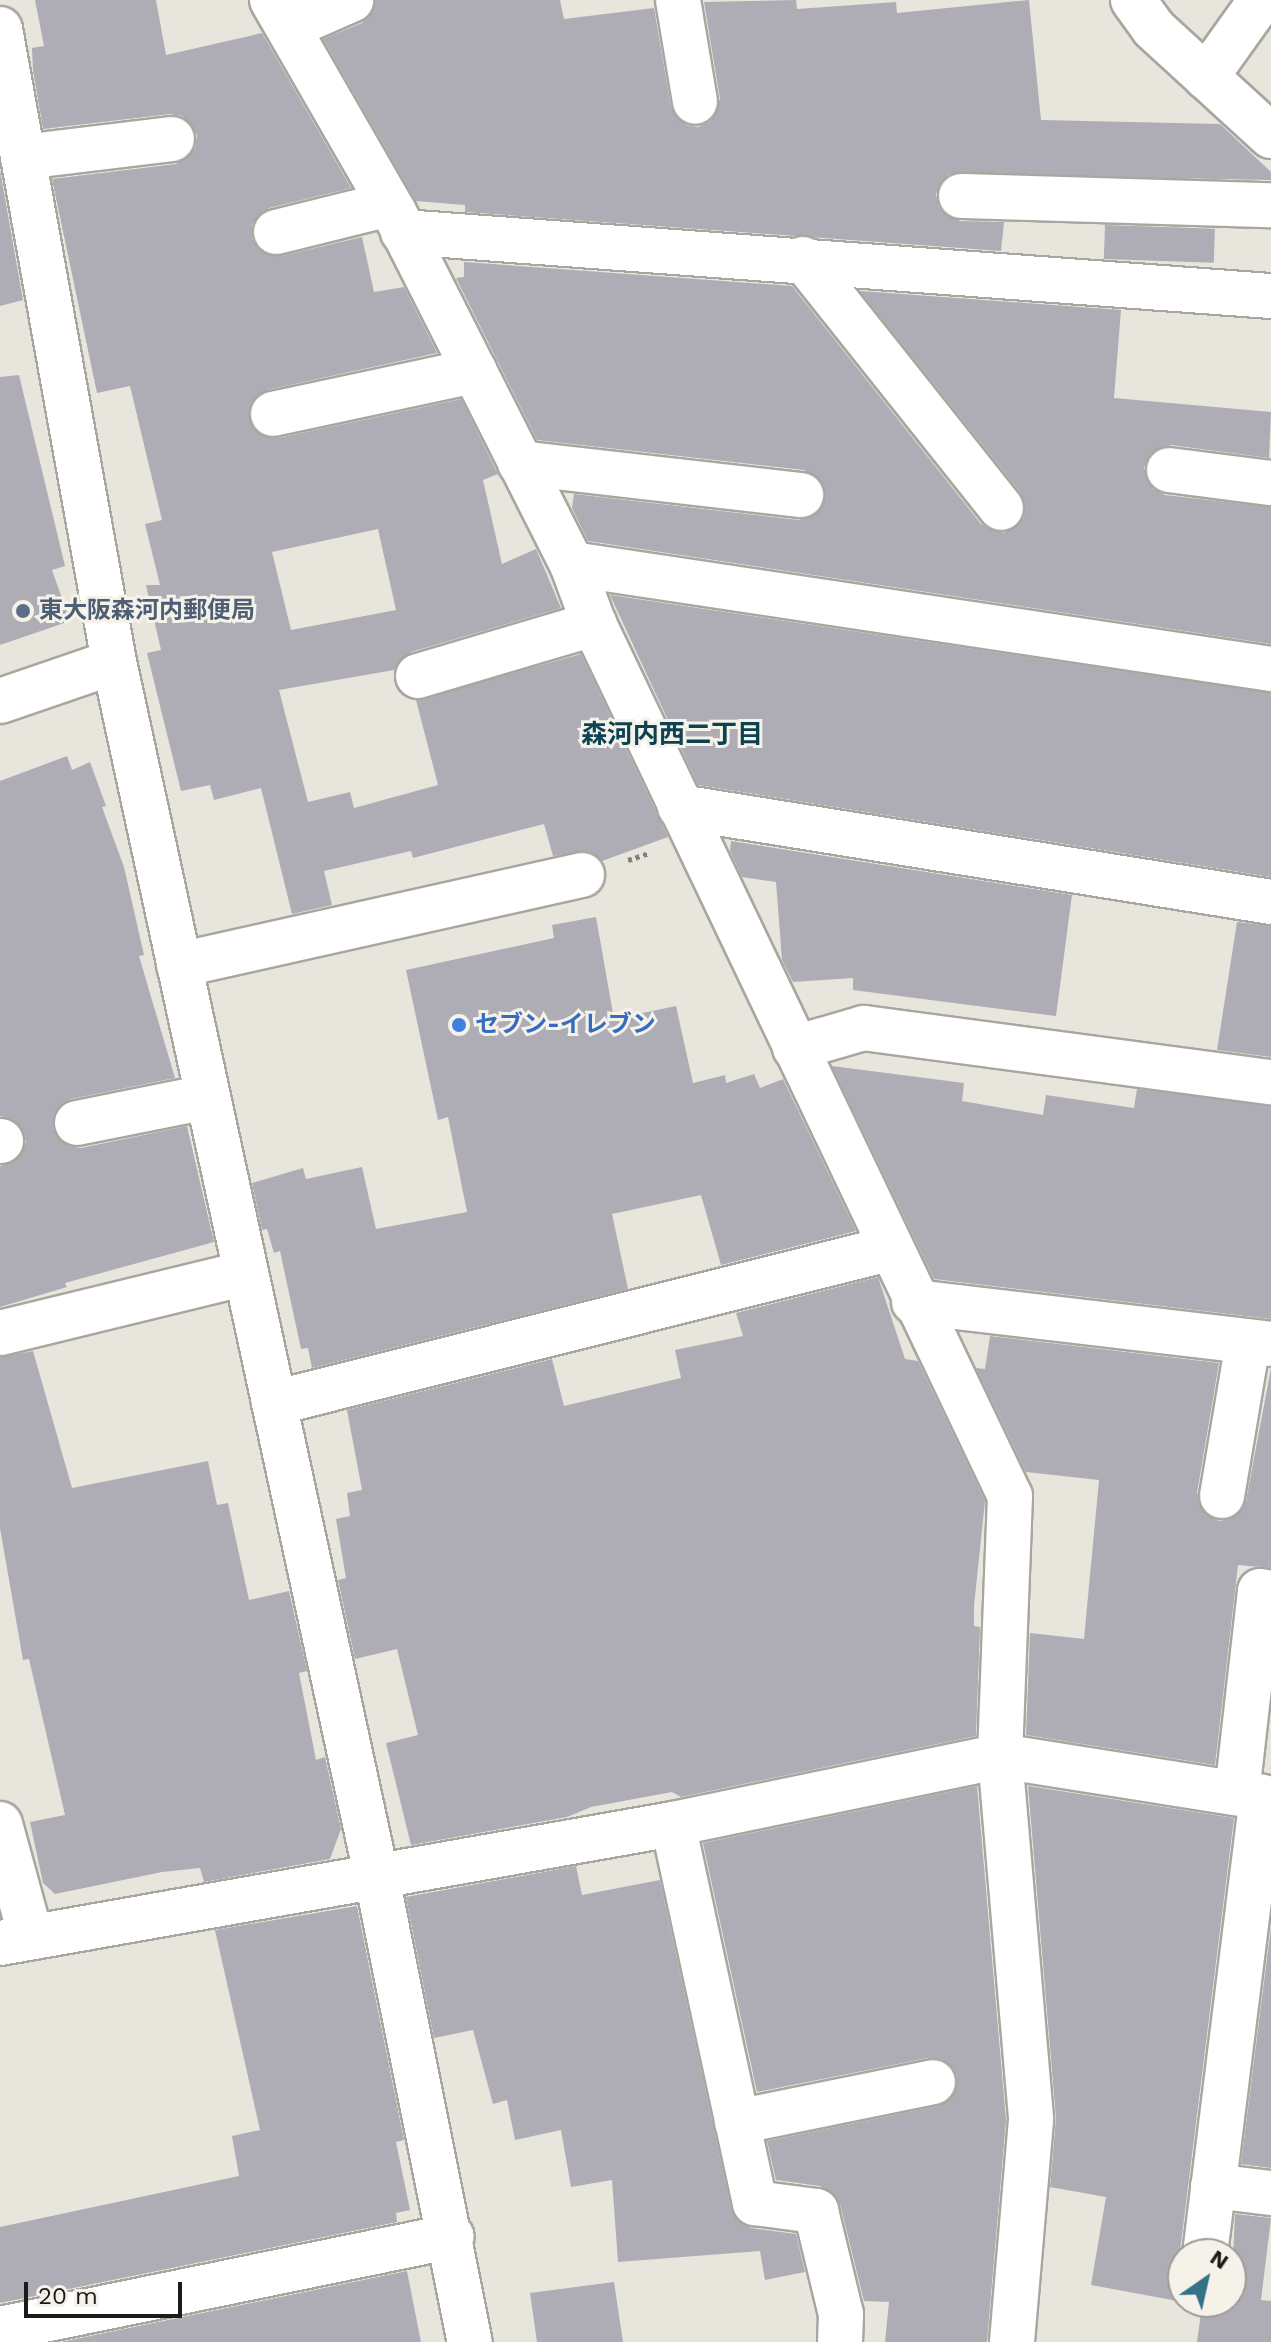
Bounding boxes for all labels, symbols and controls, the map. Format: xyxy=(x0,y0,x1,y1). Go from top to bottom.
place label: 東大阪森河内郵便局 xyxy=(39,597,255,625)
marker: 東大阪森河内郵便局 xyxy=(14,602,32,620)
district label: 森河内西二丁目 xyxy=(581,719,763,751)
place label: セブン-イレブン xyxy=(475,1011,656,1039)
marker: セブン-イレブン xyxy=(450,1016,468,1034)
north arrow xyxy=(1167,2238,1247,2318)
text: N xyxy=(1206,2244,1233,2274)
scale bar xyxy=(28,2266,186,2316)
text: 20 m xyxy=(38,2282,98,2310)

